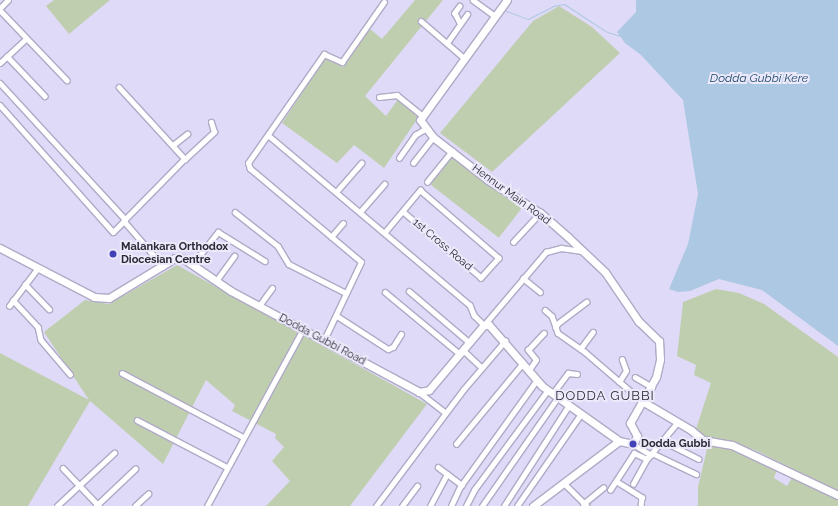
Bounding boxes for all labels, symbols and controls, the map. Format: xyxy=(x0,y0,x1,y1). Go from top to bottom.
water label: Dodda Gubbi Kere xyxy=(710,72,808,86)
street label: Hennur Main Road xyxy=(469,162,553,228)
street label: 1st Cross Road xyxy=(409,216,475,274)
place label: Malankara Orthodox Diocesian Centre xyxy=(121,241,228,267)
marker: Malankara Orthodox Diocesian Centre xyxy=(108,249,118,259)
street label: Dodda Gubbi Road xyxy=(276,312,368,368)
district label: DODDA GUBBI xyxy=(555,388,655,404)
place label: Dodda Gubbi xyxy=(641,437,710,451)
marker: Dodda Gubbi xyxy=(628,439,638,449)

